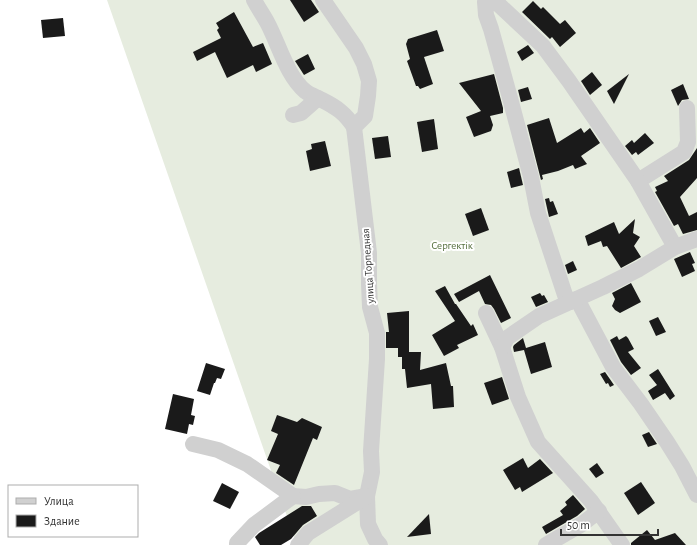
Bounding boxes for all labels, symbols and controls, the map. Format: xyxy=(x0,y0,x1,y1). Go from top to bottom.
street label: улица Торпедная xyxy=(360,228,376,305)
park label: Сергектік xyxy=(431,240,473,251)
legend xyxy=(8,485,138,537)
text: Улица xyxy=(44,495,74,507)
scale bar xyxy=(561,511,658,537)
text: Здание xyxy=(44,515,80,527)
text: 50 m xyxy=(567,519,590,531)

